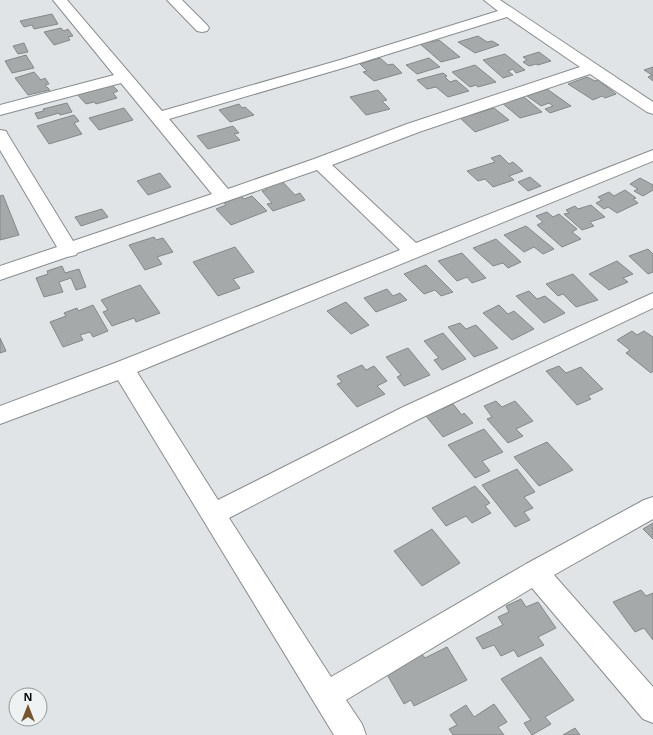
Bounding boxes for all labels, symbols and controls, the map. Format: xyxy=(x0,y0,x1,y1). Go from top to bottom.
north arrow xyxy=(8,687,48,727)
text: N xyxy=(24,689,32,704)

